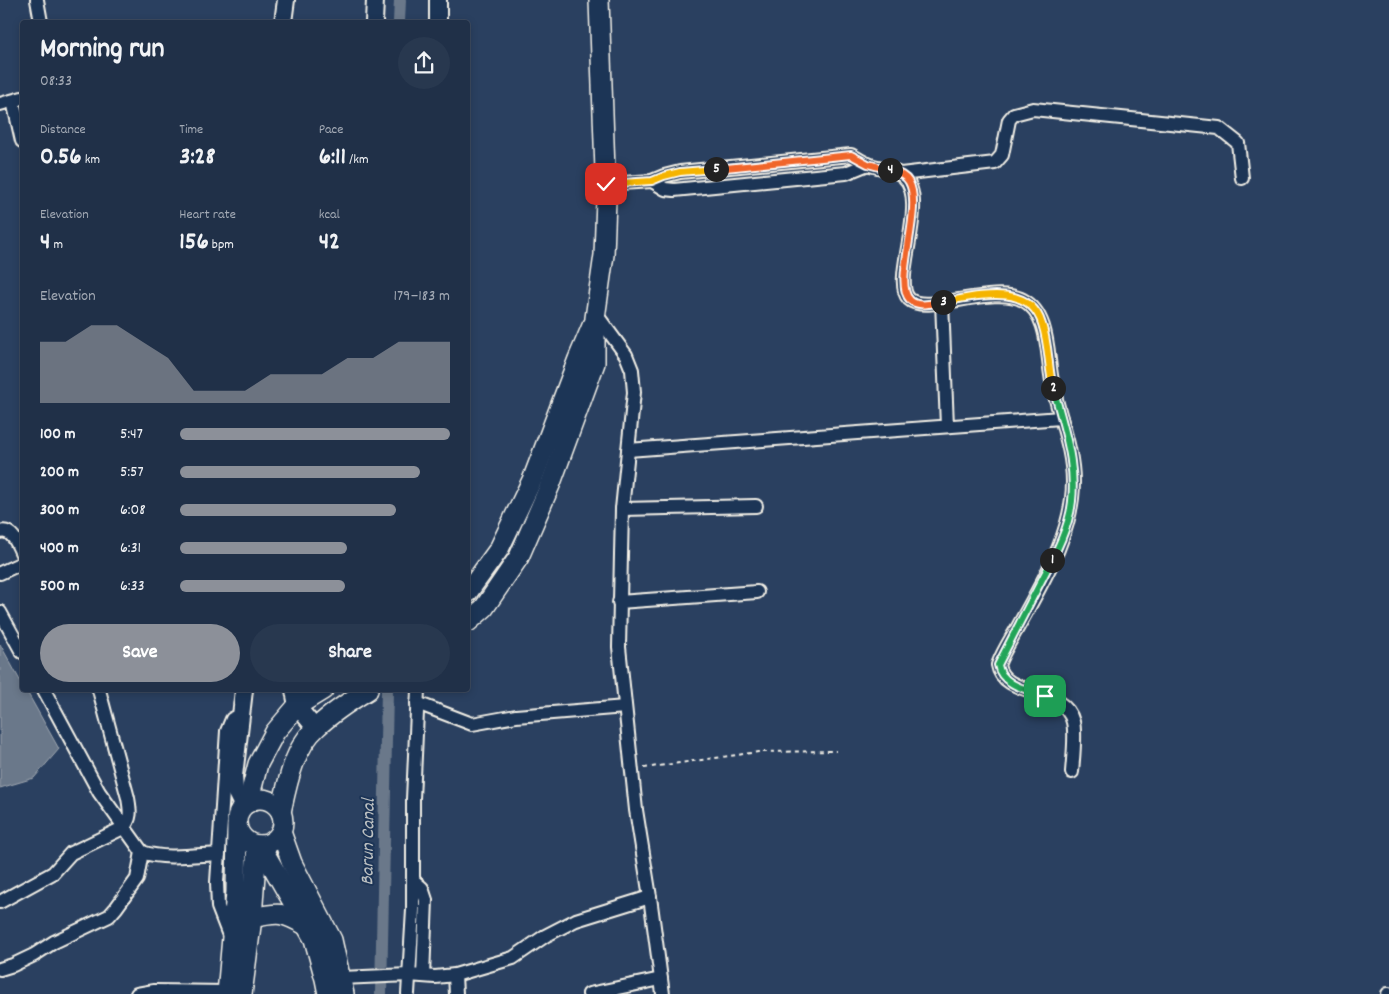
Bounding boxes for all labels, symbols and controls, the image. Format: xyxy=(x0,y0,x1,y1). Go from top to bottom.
text: Morning run xyxy=(40,31,164,71)
button: share xyxy=(398,37,450,89)
text: 08:33 xyxy=(40,70,72,93)
text: Distance xyxy=(40,120,86,140)
text: Time xyxy=(179,120,203,140)
text: Pace xyxy=(319,120,343,140)
text: 0.56 xyxy=(40,140,82,176)
text: 3:28 xyxy=(179,140,216,176)
text: 6:11 xyxy=(319,140,346,176)
text: km xyxy=(82,150,100,170)
text: /km xyxy=(346,150,369,170)
pin: 5 xyxy=(704,156,728,182)
pin: 4 xyxy=(878,158,902,182)
text: 5 xyxy=(713,159,720,179)
text: 4 xyxy=(888,160,893,180)
pin xyxy=(585,163,627,205)
icon: check xyxy=(592,170,620,198)
text: Elevation xyxy=(40,205,89,225)
text: Heart rate xyxy=(179,205,236,225)
text: kcal xyxy=(319,205,340,225)
text: 4 xyxy=(40,225,50,261)
text: 156 xyxy=(179,225,209,261)
text: 42 xyxy=(319,225,340,261)
text: m xyxy=(50,235,63,255)
text: bpm xyxy=(209,235,234,255)
text: Elevation xyxy=(40,285,96,308)
text: 179–183 m xyxy=(393,285,450,308)
pin: 3 xyxy=(930,290,956,314)
text: 3 xyxy=(940,292,947,312)
pin: 2 xyxy=(1040,376,1066,400)
text: 2 xyxy=(1050,378,1057,398)
text: 100 m xyxy=(40,423,76,446)
text: 5:47 xyxy=(120,423,143,446)
text: 200 m xyxy=(40,461,79,484)
text: 5:57 xyxy=(120,461,144,484)
text: 300 m xyxy=(40,499,79,522)
text: 6:08 xyxy=(120,499,146,522)
text: 400 m xyxy=(40,537,79,560)
text: 6:31 xyxy=(120,537,141,560)
pin: 1 xyxy=(1040,548,1064,572)
text: 1 xyxy=(1051,550,1054,570)
text: 500 m xyxy=(40,575,80,598)
text: 6:33 xyxy=(120,575,145,598)
button: Save xyxy=(40,624,240,682)
button: Share xyxy=(250,624,450,682)
pin xyxy=(1024,675,1066,717)
icon: arrive xyxy=(1031,682,1059,710)
water label: Barun Canal xyxy=(355,797,384,886)

